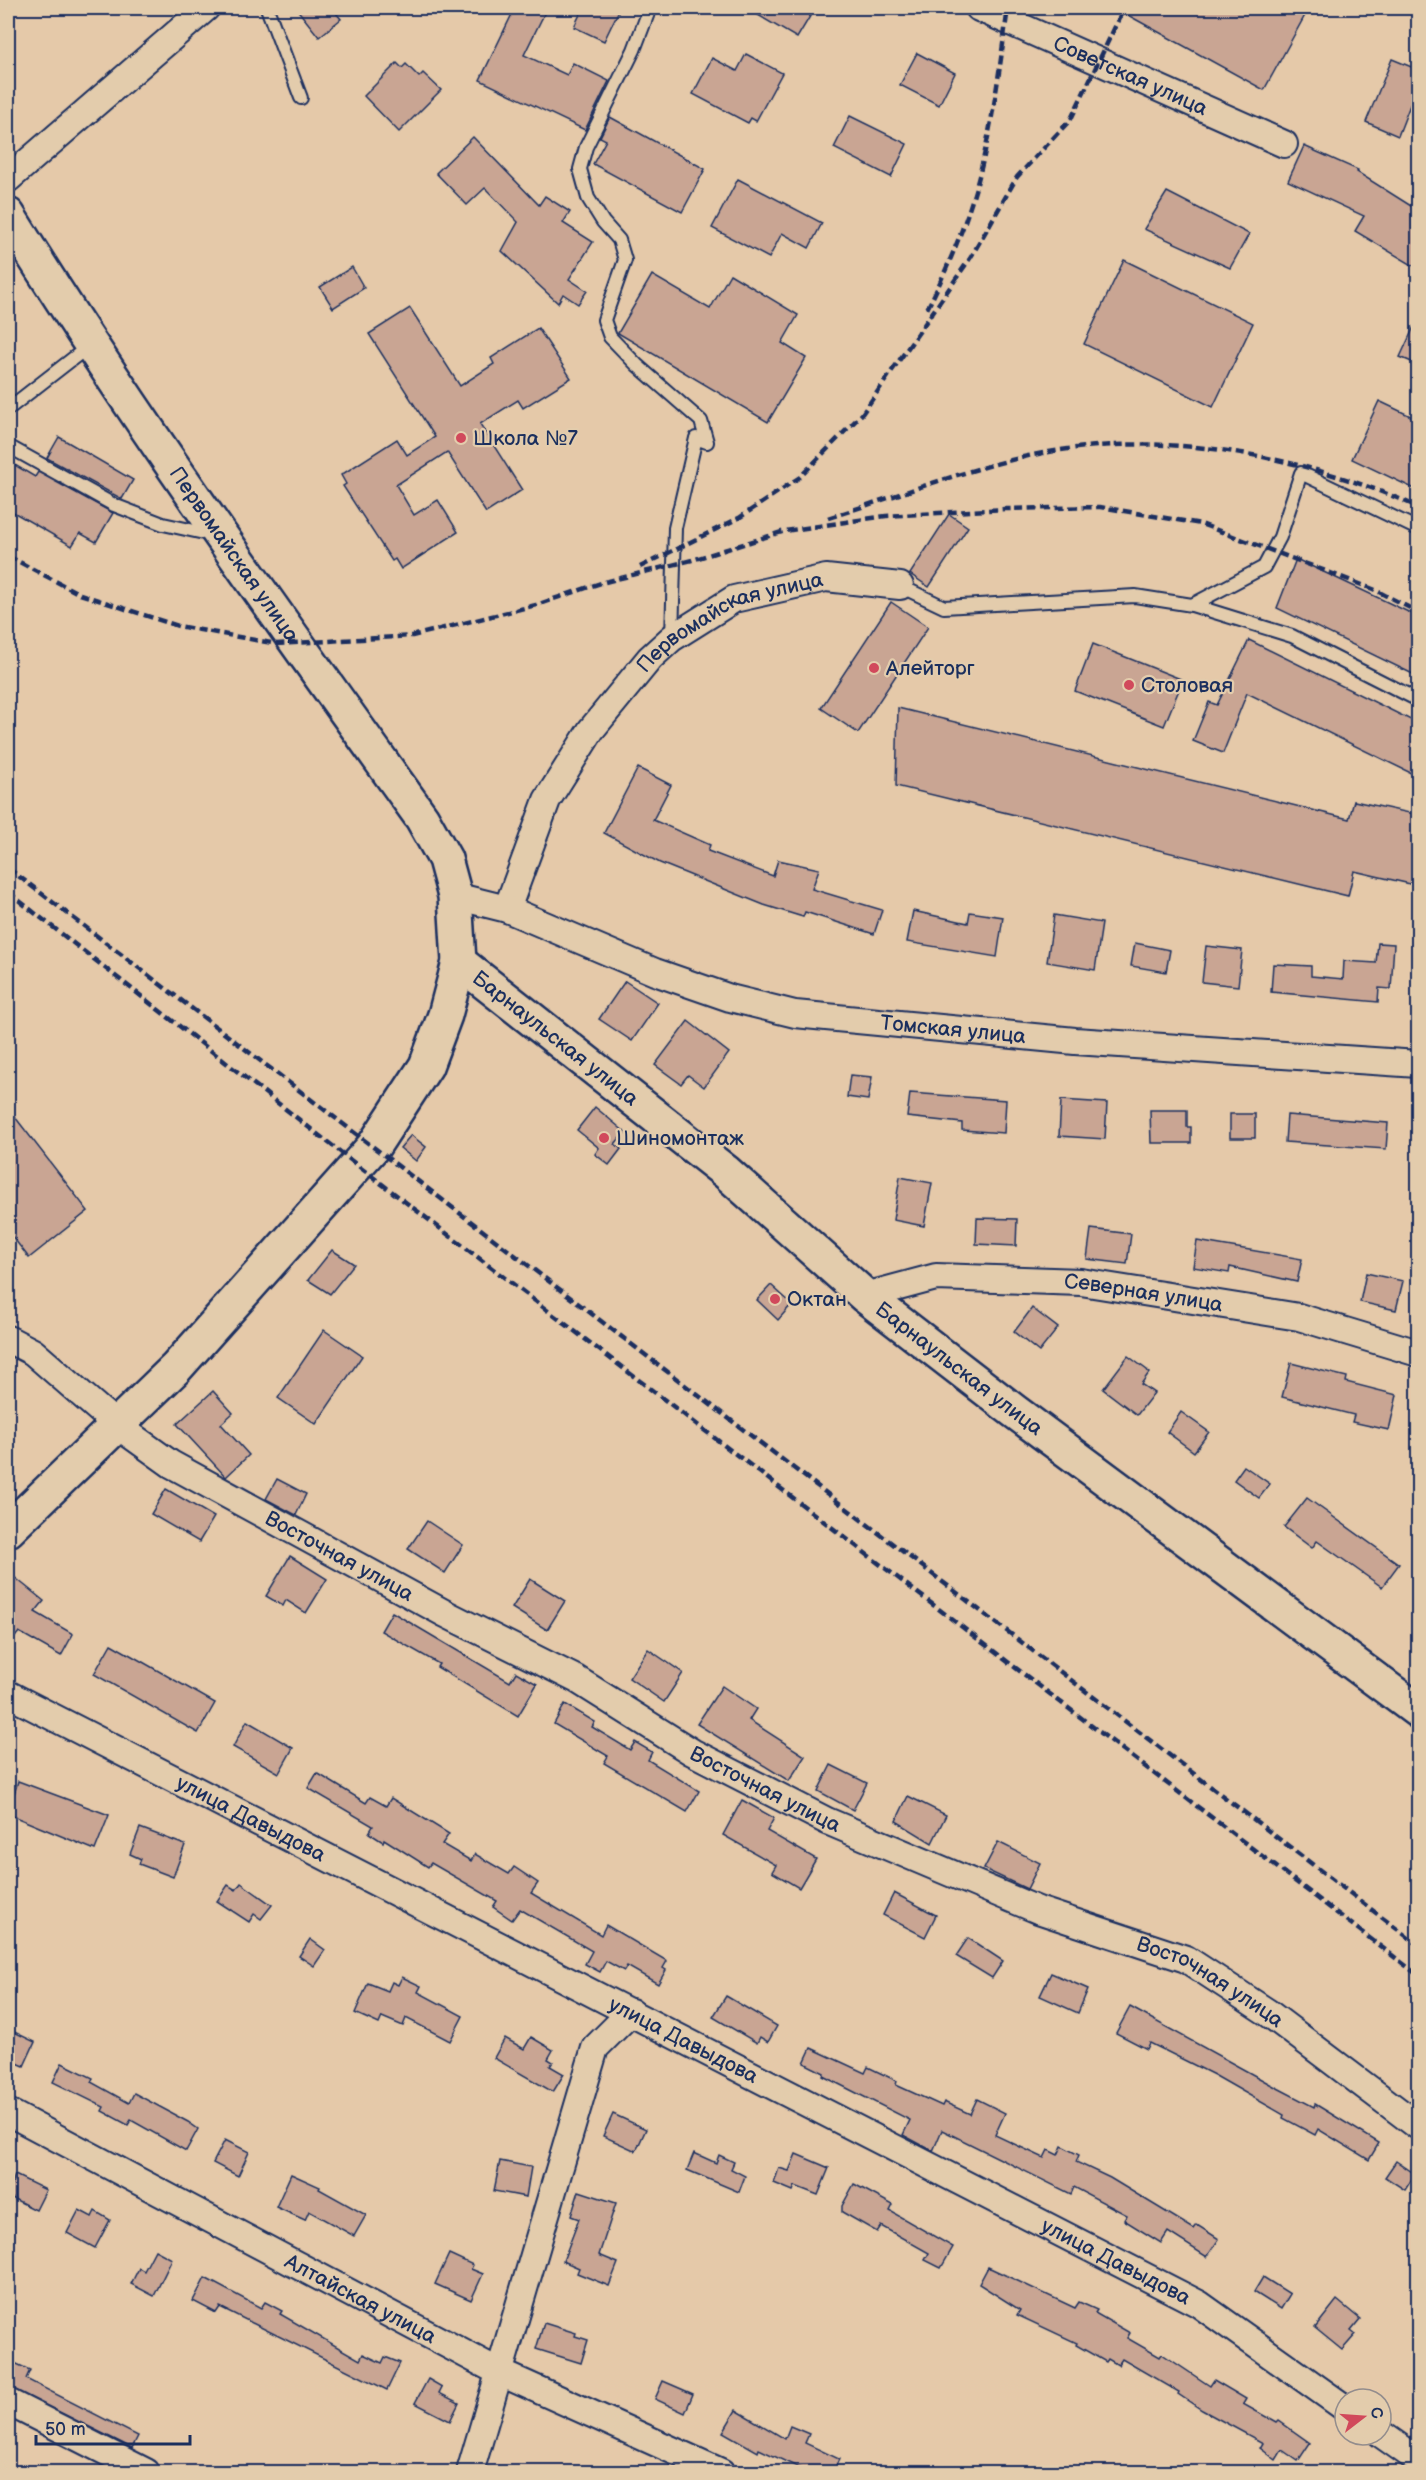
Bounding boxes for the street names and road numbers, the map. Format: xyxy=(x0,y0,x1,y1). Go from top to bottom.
street label: Советская улица xyxy=(1049,31,1212,122)
street label: Первомайская улица xyxy=(164,462,304,648)
street label: Первомайская улица xyxy=(631,567,826,678)
street label: Барнаульская улица xyxy=(467,965,644,1112)
street label: Томская улица xyxy=(879,1010,1028,1049)
street label: Северная улица xyxy=(1064,1269,1225,1318)
street label: Барнаульская улица xyxy=(870,1297,1048,1441)
street label: Восточная улица xyxy=(261,1506,418,1607)
street label: Восточная улица xyxy=(686,1741,845,1838)
street label: улица Давыдова xyxy=(172,1770,330,1868)
street label: Восточная улица xyxy=(1133,1932,1289,2033)
street label: улица Давыдова xyxy=(604,1992,763,2089)
street label: улица Давыдова xyxy=(1037,2213,1195,2311)
street label: Алтайская улица xyxy=(280,2248,441,2350)

